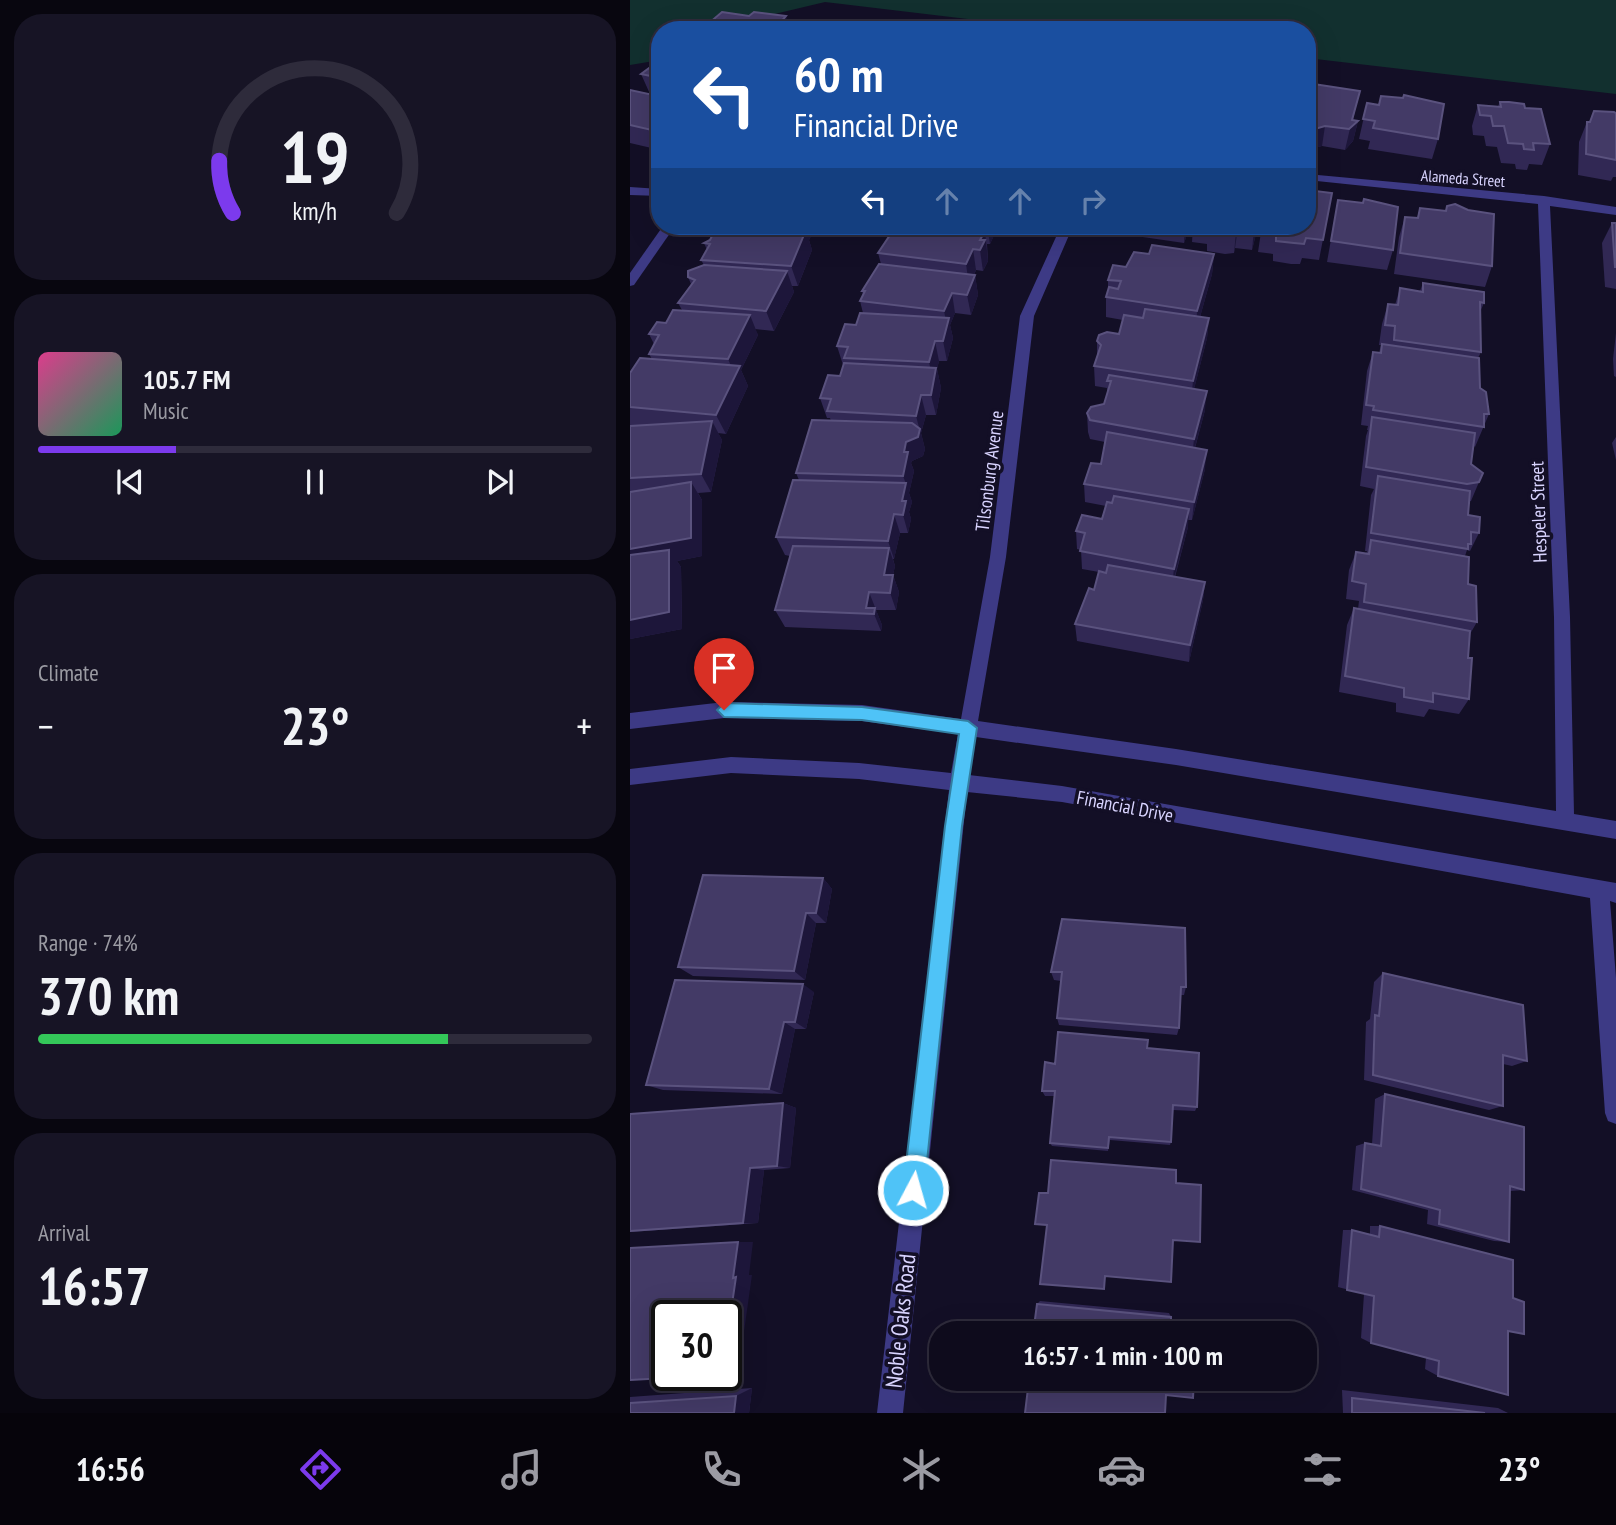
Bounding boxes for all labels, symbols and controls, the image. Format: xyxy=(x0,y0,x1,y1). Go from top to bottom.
text: 60 m xyxy=(794,42,883,106)
icon: left xyxy=(679,49,770,140)
text: Financial Drive xyxy=(794,104,959,146)
text: 19 xyxy=(280,109,350,203)
street label: Alameda Street xyxy=(1420,165,1506,191)
icon: left xyxy=(855,182,893,220)
icon: ahead xyxy=(928,182,966,220)
icon: ahead xyxy=(1001,182,1039,220)
icon: right xyxy=(1074,182,1112,220)
text: km/h xyxy=(293,195,337,227)
text: 105.7 FM xyxy=(143,363,231,396)
text: Music xyxy=(143,396,189,425)
street label: Tilsonburg Avenue xyxy=(970,409,1008,533)
street label: Hespeler Street xyxy=(1524,460,1552,563)
icon: previous xyxy=(111,463,149,501)
icon: pause xyxy=(296,463,334,501)
icon: next xyxy=(481,463,519,501)
pin xyxy=(694,638,754,710)
icon: arrive xyxy=(705,649,743,687)
text: Climate xyxy=(38,658,99,687)
text: 23° xyxy=(281,692,349,759)
text: − xyxy=(38,701,54,750)
text: + xyxy=(576,701,592,750)
street label: Financial Drive xyxy=(1075,785,1175,827)
text: Range · 74% xyxy=(38,928,138,957)
text: 370 km xyxy=(38,962,179,1029)
position arrow xyxy=(876,1153,950,1227)
text: Arrival xyxy=(38,1218,90,1247)
text: 16:57 xyxy=(38,1252,150,1319)
street label: Noble Oaks Road xyxy=(879,1253,921,1389)
speed limit sign: 30 xyxy=(651,1300,742,1391)
text: 16:57 · 1 min · 100 m xyxy=(1023,1339,1223,1372)
icon: directions xyxy=(296,1445,345,1494)
icon: music xyxy=(497,1445,546,1494)
icon: phone xyxy=(697,1445,746,1494)
icon: climate xyxy=(897,1445,946,1494)
icon: car xyxy=(1097,1445,1146,1494)
icon: filters xyxy=(1298,1445,1347,1494)
text: 16:56 xyxy=(76,1448,145,1490)
text: 23° xyxy=(1498,1448,1540,1490)

